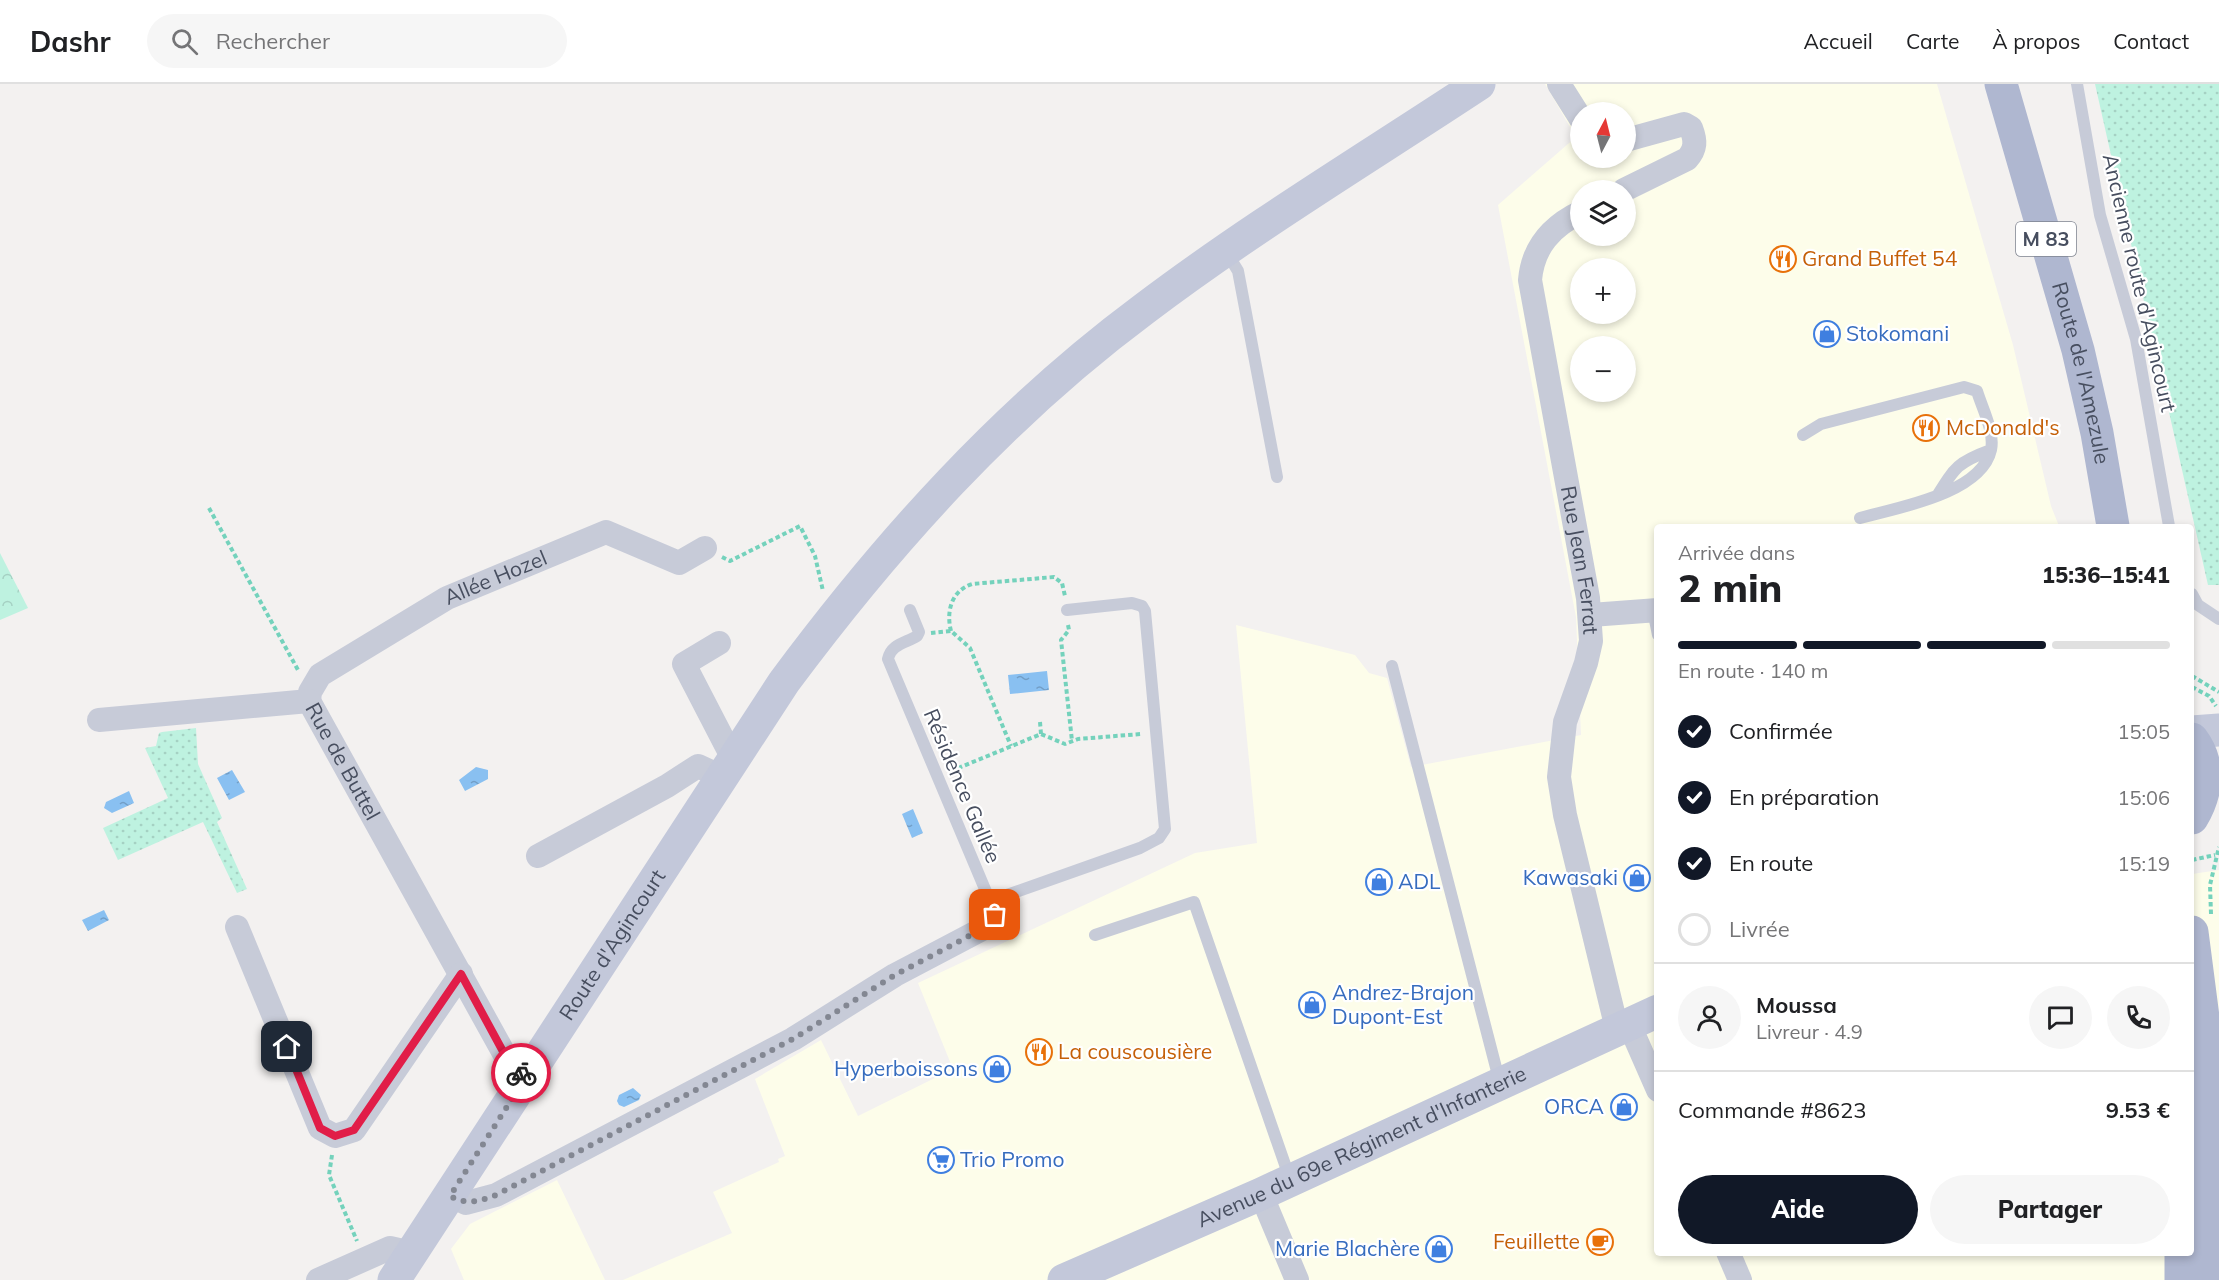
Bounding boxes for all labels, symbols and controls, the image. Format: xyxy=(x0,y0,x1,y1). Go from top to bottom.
search box xyxy=(147,14,567,68)
text: Dashr xyxy=(30,24,111,59)
icon: search xyxy=(168,25,201,58)
text: Rechercher xyxy=(216,27,330,55)
text: Accueil xyxy=(1803,28,1873,54)
text: Carte xyxy=(1906,28,1959,54)
text: À propos xyxy=(1992,28,2080,54)
text: Contact xyxy=(2113,28,2189,54)
north arrow xyxy=(1570,102,1636,168)
map controls xyxy=(1570,102,1636,402)
street label: Ancienne route d'Agincourt xyxy=(2098,151,2182,414)
button: layers xyxy=(1570,180,1636,246)
road number: M 83 xyxy=(2016,222,2076,256)
restaurant icon: Grand Buffet 54 xyxy=(1768,244,1798,274)
place label: Grand Buffet 54 xyxy=(1802,245,1958,271)
button: + xyxy=(1570,258,1636,324)
street label: Route de l'Amezule xyxy=(2047,279,2116,466)
shop icon: Stokomani xyxy=(1812,319,1842,349)
place label: Stokomani xyxy=(1846,320,1949,346)
button: − xyxy=(1570,336,1636,402)
restaurant icon: McDonald's xyxy=(1911,413,1941,443)
place label: McDonald's xyxy=(1946,414,2060,440)
street label: Rue Jean Ferrat xyxy=(1556,483,1605,635)
text: Arrivée dans xyxy=(1678,540,1795,565)
street label: Allée Hozel xyxy=(440,544,551,610)
text: 15:36–15:41 xyxy=(2042,561,2170,589)
text: 2 min xyxy=(1678,563,1783,612)
text: En route · 140 m xyxy=(1678,658,1828,683)
street label: Rue de Buttel xyxy=(300,698,386,824)
street label: Résidence Gallée xyxy=(919,704,1007,867)
icon: check xyxy=(1678,715,1711,748)
text: Confirmée xyxy=(1729,717,1833,745)
text: 15:05 xyxy=(2117,719,2170,744)
icon: check xyxy=(1678,781,1711,814)
text: En préparation xyxy=(1729,783,1879,811)
text: 15:06 xyxy=(2117,785,2170,810)
icon: check xyxy=(1678,847,1711,880)
text: En route xyxy=(1729,849,1813,877)
text: 15:19 xyxy=(2117,851,2170,876)
shop icon: Kawasaki xyxy=(1622,863,1652,893)
street label: Route d'Agincourt xyxy=(553,864,670,1025)
place label: Kawasaki xyxy=(1523,864,1618,890)
shop icon: ADL xyxy=(1364,867,1394,897)
place label: ADL xyxy=(1398,868,1441,894)
pin xyxy=(969,889,1020,940)
icon: bag xyxy=(978,898,1011,931)
text: Livrée xyxy=(1729,915,1790,943)
place label: Andrez-Brajon Dupont-Est xyxy=(1332,979,1474,1029)
button: person xyxy=(1678,986,1741,1049)
button: chat xyxy=(2029,986,2092,1049)
button: phone xyxy=(2107,986,2170,1049)
shop icon: Andrez-Brajon Dupont-Est xyxy=(1297,990,1327,1020)
text: Moussa xyxy=(1756,991,1837,1019)
text: Livreur · 4.9 xyxy=(1756,1019,1863,1044)
pin xyxy=(261,1021,312,1072)
icon: home xyxy=(270,1030,303,1063)
restaurant icon: La couscousière xyxy=(1024,1037,1054,1067)
place label: La couscousière xyxy=(1058,1038,1212,1064)
courier xyxy=(491,1043,551,1103)
shop icon: Hyperboissons xyxy=(982,1054,1012,1084)
place label: Hyperboissons xyxy=(834,1055,978,1081)
icon: bike xyxy=(505,1057,538,1090)
street label: Avenue du 69e Régiment d'Infanterie xyxy=(1193,1060,1530,1232)
shop icon: ORCA xyxy=(1609,1092,1639,1122)
place label: ORCA xyxy=(1544,1093,1605,1119)
text: Commande #8623 xyxy=(1678,1096,1866,1124)
text: 9.53 € xyxy=(2106,1096,2170,1124)
supermarket icon: Trio Promo xyxy=(926,1145,956,1175)
place label: Trio Promo xyxy=(960,1146,1065,1172)
button: Aide xyxy=(1678,1175,1918,1244)
button: Partager xyxy=(1930,1175,2170,1244)
cafe icon: Feuillette xyxy=(1585,1227,1615,1257)
place label: Feuillette xyxy=(1493,1228,1580,1254)
shop icon: Marie Blachère xyxy=(1424,1234,1454,1264)
place label: Marie Blachère xyxy=(1275,1235,1420,1261)

